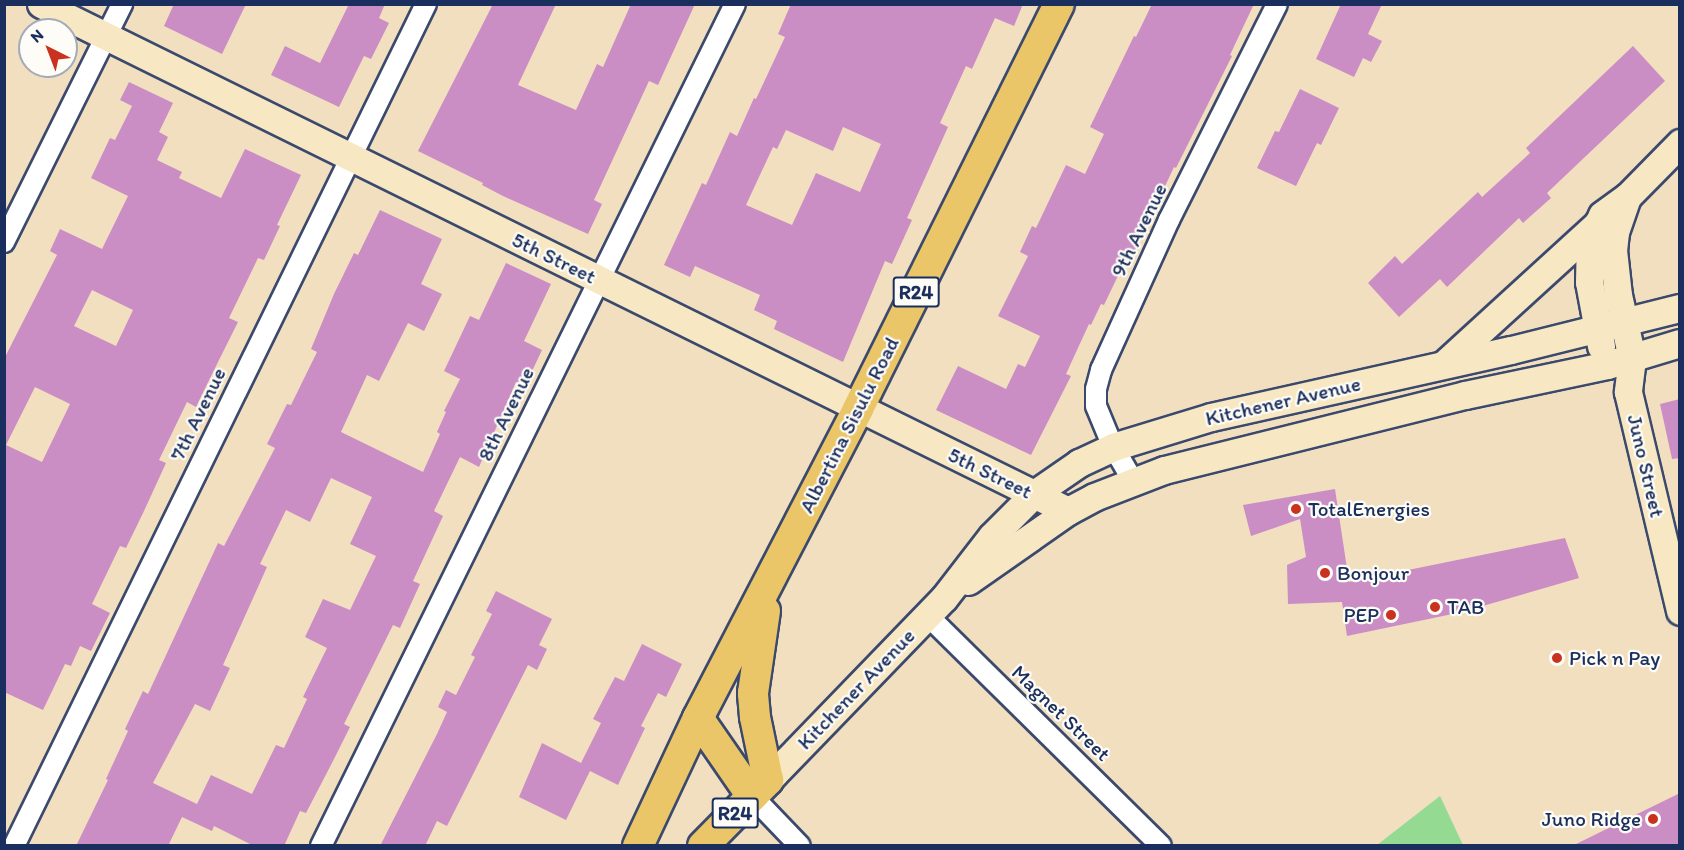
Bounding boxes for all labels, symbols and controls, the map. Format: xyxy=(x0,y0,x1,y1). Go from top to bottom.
north arrow xyxy=(18,18,78,78)
text: N xyxy=(27,25,47,46)
street label: 9th Avenue xyxy=(1106,180,1172,280)
street label: 5th Street xyxy=(508,227,600,289)
road number: R24 xyxy=(892,275,940,309)
street label: Albertina Sisulu Road xyxy=(794,333,904,517)
street label: 8th Avenue xyxy=(473,363,539,465)
street label: 7th Avenue xyxy=(165,364,231,464)
street label: Kitchener Avenue xyxy=(1203,371,1363,431)
street label: Juno Street xyxy=(1622,412,1670,520)
street label: 5th Street xyxy=(944,442,1036,504)
place label: TotalEnergies xyxy=(1308,496,1430,522)
marker: TotalEnergies xyxy=(1289,502,1303,516)
place label: Bonjour xyxy=(1337,560,1409,586)
marker: Bonjour xyxy=(1318,566,1332,580)
place label: TAB xyxy=(1447,594,1484,620)
marker: TAB xyxy=(1428,600,1442,614)
place label: PEP xyxy=(1343,602,1379,628)
marker: PEP xyxy=(1384,608,1398,622)
street label: Kitchener Avenue xyxy=(792,624,920,754)
place label: Pick n Pay xyxy=(1569,645,1660,671)
marker: Pick n Pay xyxy=(1550,651,1564,665)
street label: Magnet Street xyxy=(1006,660,1116,766)
road number: R24 xyxy=(711,796,759,830)
place label: Juno Ridge xyxy=(1542,806,1641,832)
marker: Juno Ridge xyxy=(1646,812,1660,826)

